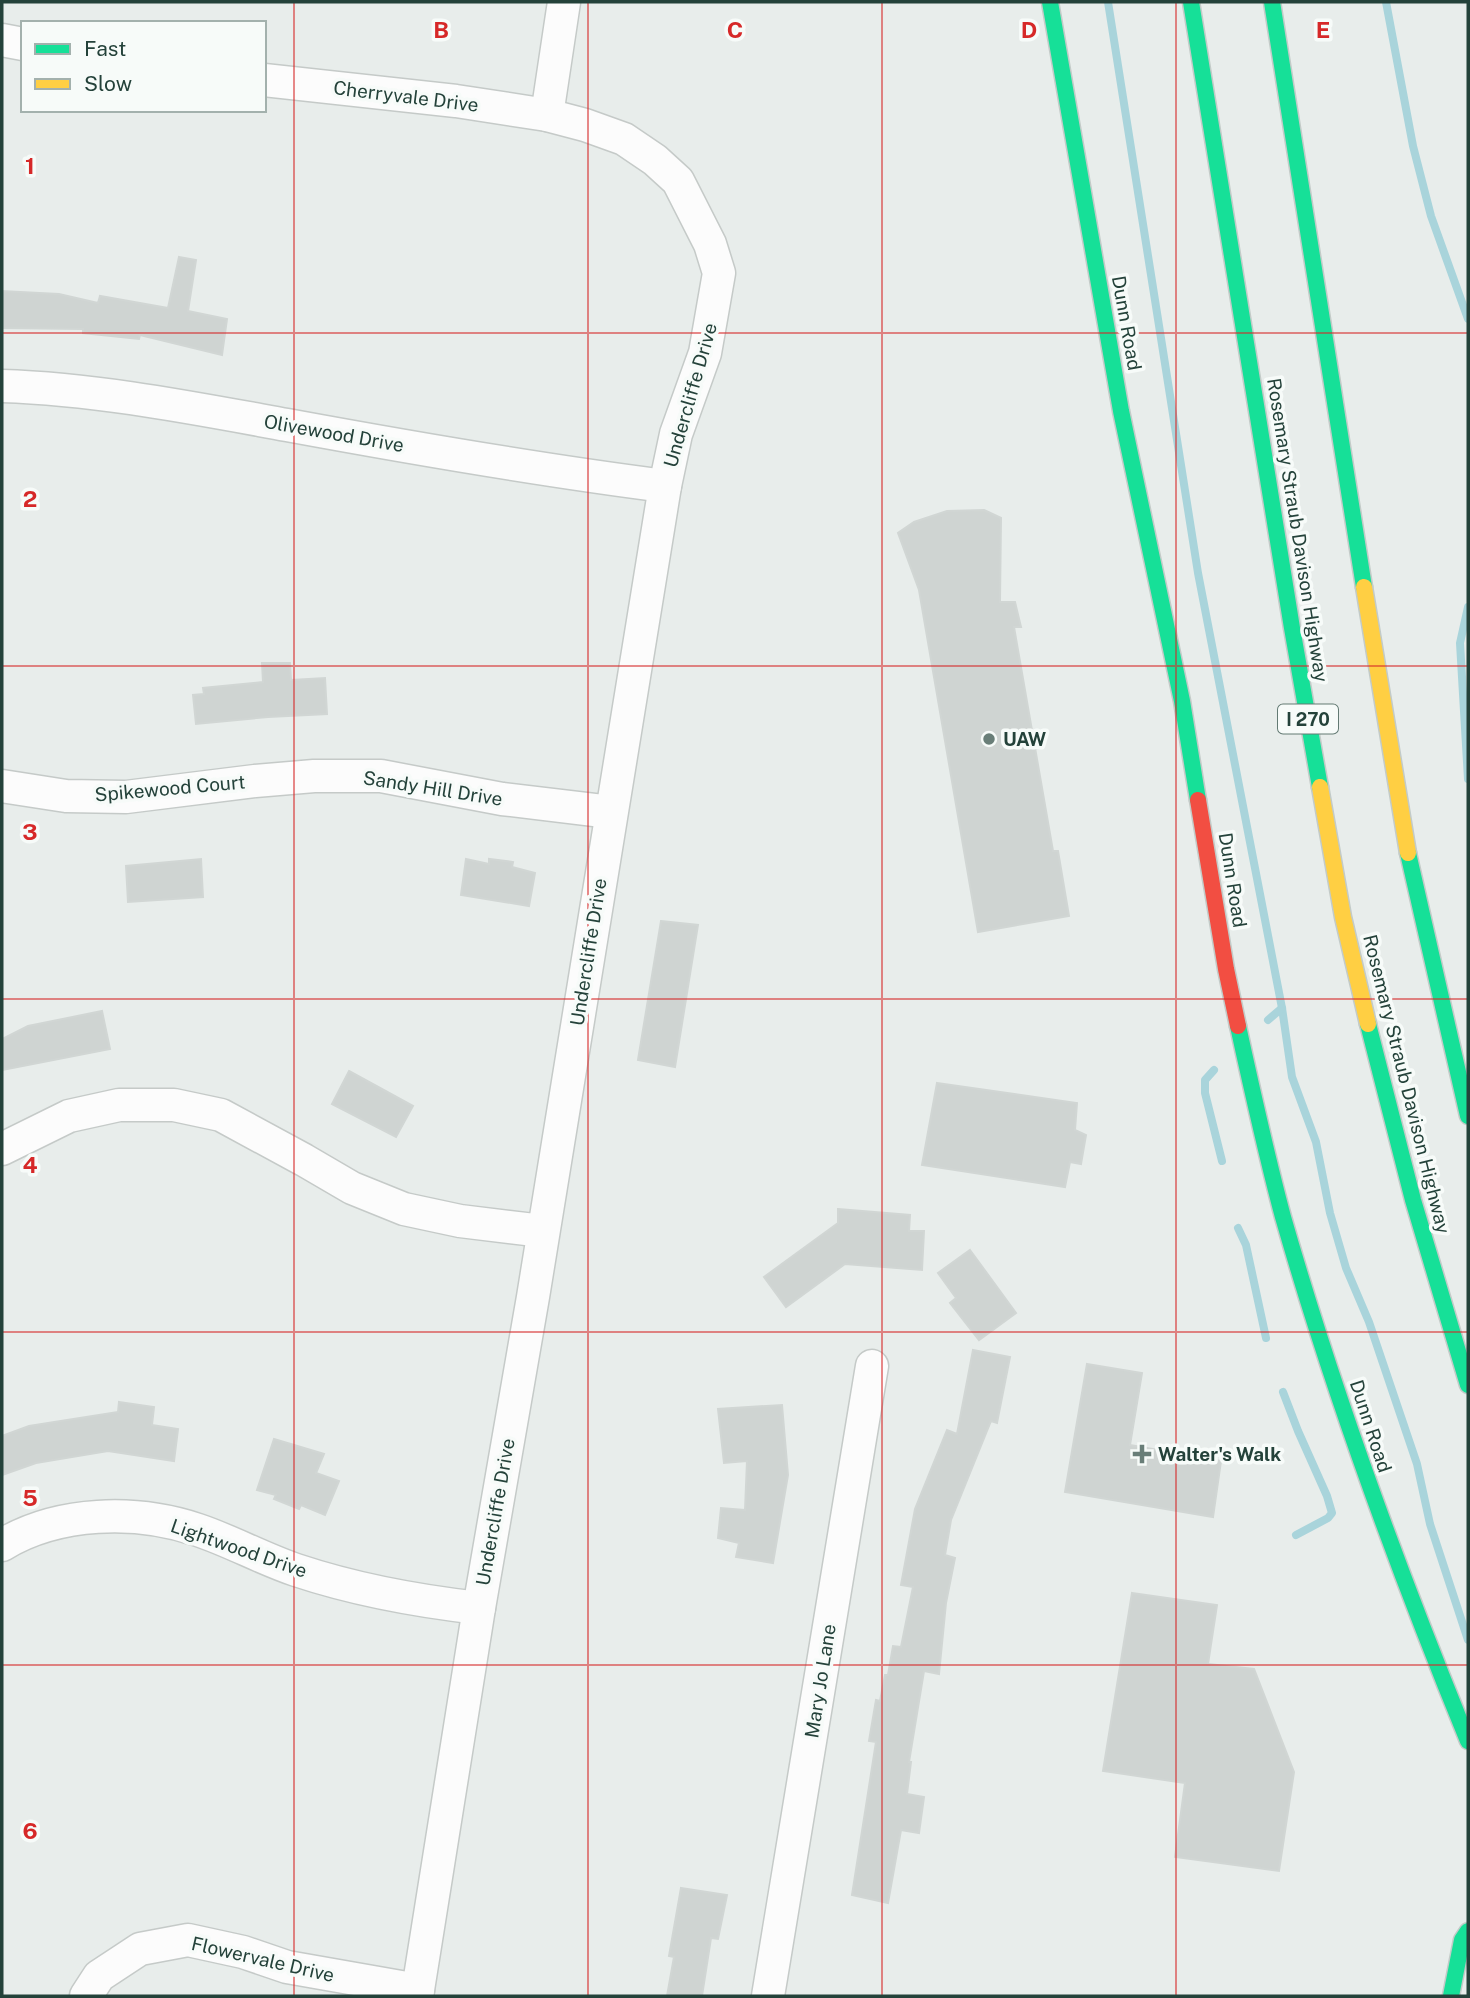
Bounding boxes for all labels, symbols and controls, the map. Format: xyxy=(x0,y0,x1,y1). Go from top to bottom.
text: B xyxy=(433,16,449,43)
text: C xyxy=(727,16,743,43)
text: D xyxy=(1021,16,1037,43)
text: E xyxy=(1316,16,1330,43)
legend xyxy=(21,21,266,112)
text: Fast xyxy=(84,36,126,61)
text: Slow xyxy=(84,71,132,96)
street label: Cherryvale Drive xyxy=(332,76,480,116)
text: 1 xyxy=(25,152,35,179)
street label: Dunn Road xyxy=(1108,274,1146,372)
street label: Undercliffe Drive xyxy=(659,320,721,470)
street label: Rosemary Straub Davison Highway xyxy=(1263,376,1333,684)
street label: Olivewood Drive xyxy=(262,410,406,456)
text: 2 xyxy=(23,485,37,512)
road number: I 270 xyxy=(1278,704,1338,734)
place label: UAW xyxy=(1003,728,1047,750)
marker: UAW xyxy=(981,731,997,747)
street label: Sandy Hill Drive xyxy=(362,766,504,810)
street label: Spikewood Court xyxy=(94,770,246,806)
text: 3 xyxy=(22,818,38,845)
street label: Dunn Road xyxy=(1215,831,1251,929)
street label: Undercliffe Drive xyxy=(565,877,611,1027)
street label: Rosemary Straub Davison Highway xyxy=(1359,932,1455,1236)
text: 4 xyxy=(22,1151,38,1178)
street label: Dunn Road xyxy=(1346,1377,1396,1475)
street label: Undercliffe Drive xyxy=(471,1437,519,1587)
place label: Walter's Walk xyxy=(1158,1443,1281,1465)
marker: Walter's Walk xyxy=(1132,1444,1152,1464)
text: 5 xyxy=(22,1484,38,1511)
street label: Lightwood Drive xyxy=(168,1514,310,1582)
street label: Mary Jo Lane xyxy=(800,1622,840,1740)
text: 6 xyxy=(22,1817,38,1844)
street label: Flowervale Drive xyxy=(189,1932,337,1986)

